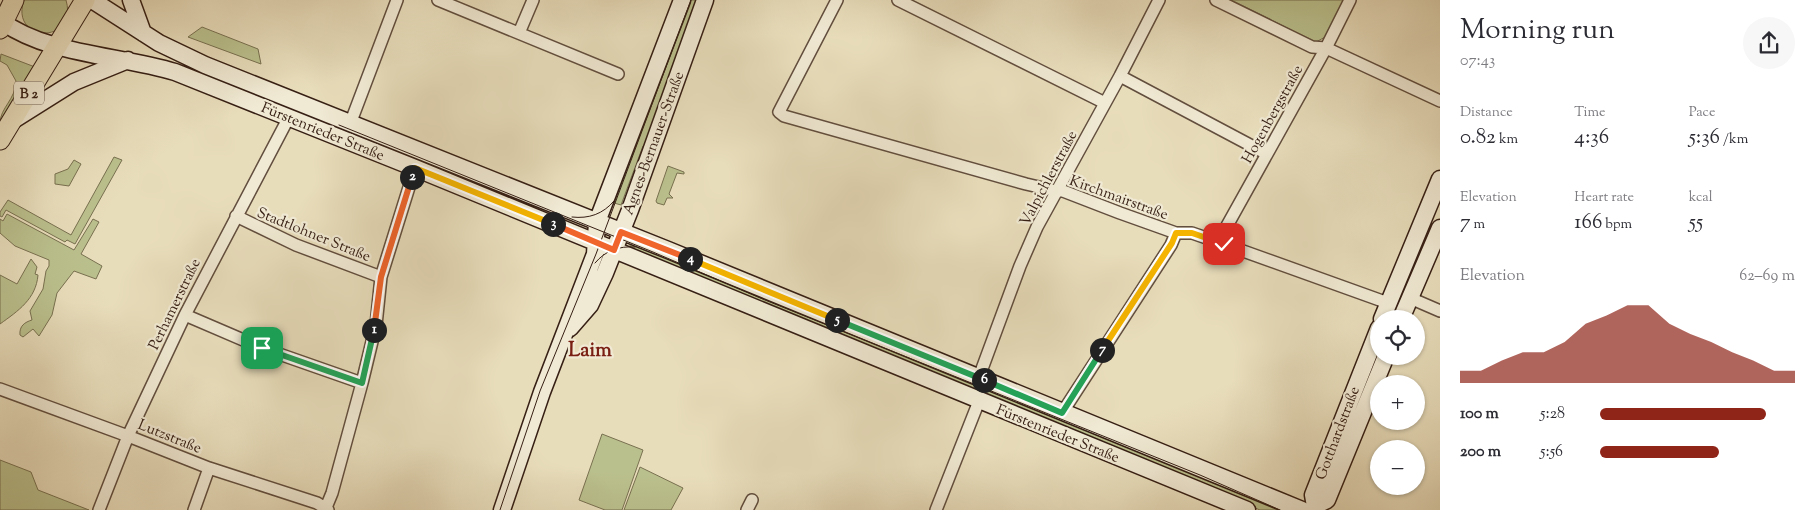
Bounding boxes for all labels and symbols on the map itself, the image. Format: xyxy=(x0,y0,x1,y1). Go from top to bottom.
street label: Hogenbergstraße xyxy=(1238,62,1309,168)
street label: Agnes-Bernauer-Straße xyxy=(619,69,690,218)
road number: B 2 xyxy=(14,82,44,105)
street label: Fürstenrieder Straße xyxy=(258,98,387,167)
street label: Valpichlerstraße xyxy=(1015,127,1083,230)
pin: 2 xyxy=(400,164,424,190)
street label: Kirchmairstraße xyxy=(1066,171,1171,226)
street label: Stadtlohner Straße xyxy=(253,203,374,268)
pin: 3 xyxy=(540,212,566,236)
pin xyxy=(1203,223,1245,265)
pin: 4 xyxy=(678,246,702,272)
street label: Perhamerstraße xyxy=(144,255,207,354)
pin: 5 xyxy=(824,308,850,332)
pin: 1 xyxy=(362,318,386,342)
pin xyxy=(241,327,283,369)
district label: Laim xyxy=(568,337,612,366)
pin: 7 xyxy=(1090,338,1114,362)
pin: 6 xyxy=(972,368,996,392)
street label: Gotthardstraße xyxy=(1311,384,1366,483)
street label: Fürstenrieder Straße xyxy=(993,400,1122,469)
street label: Lutzstraße xyxy=(134,415,204,460)

